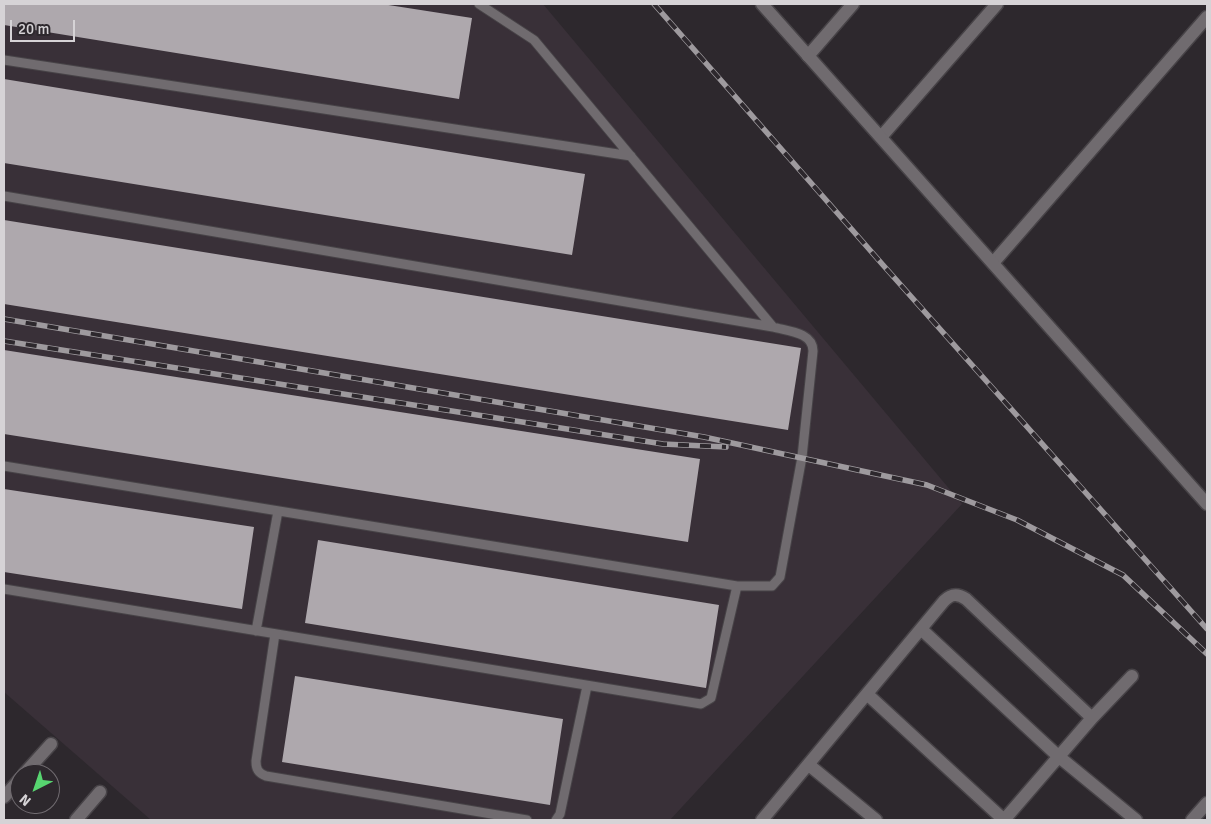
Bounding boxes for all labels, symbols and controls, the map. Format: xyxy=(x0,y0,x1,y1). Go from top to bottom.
scale bar xyxy=(12,10,78,42)
text: 20 m xyxy=(18,20,49,38)
north arrow xyxy=(10,764,60,814)
text: N xyxy=(16,790,35,810)

